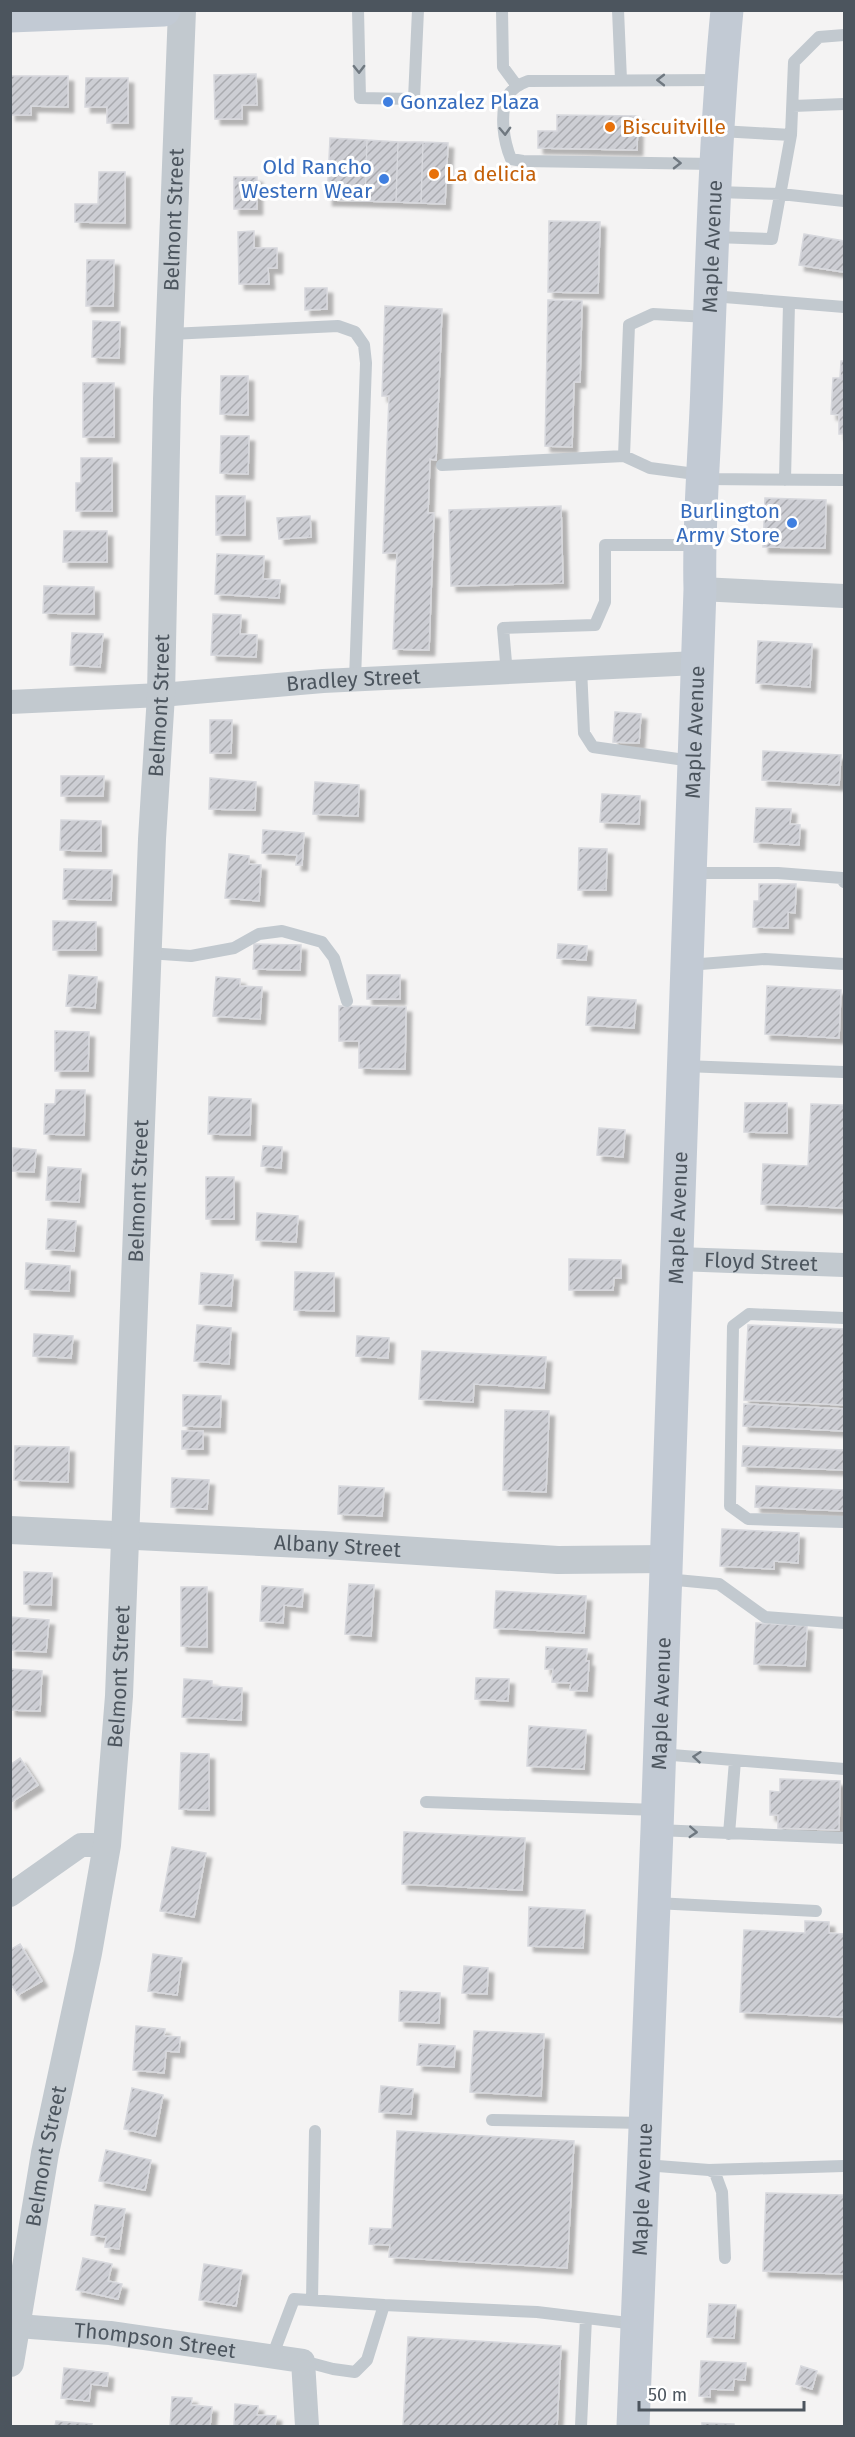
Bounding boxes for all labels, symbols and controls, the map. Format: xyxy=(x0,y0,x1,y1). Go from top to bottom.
one-way arrow xyxy=(353,64,365,73)
one-way arrow xyxy=(657,74,666,86)
place label: Gonzalez Plaza xyxy=(400,89,540,115)
marker: Gonzalez Plaza xyxy=(381,95,395,109)
place label: Biscuitville xyxy=(622,114,726,140)
marker: Biscuitville xyxy=(603,120,617,134)
one-way arrow xyxy=(498,127,511,136)
street label: Belmont Street xyxy=(158,147,190,292)
place label: Old Rancho Western Wear xyxy=(241,154,372,204)
one-way arrow xyxy=(673,157,682,170)
place label: La delicia xyxy=(446,161,537,187)
marker: La delicia xyxy=(427,167,441,181)
marker: Old Rancho Western Wear xyxy=(377,172,391,186)
street label: Maple Avenue xyxy=(697,179,728,313)
place label: Burlington Army Store xyxy=(676,498,780,548)
marker: Burlington Army Store xyxy=(785,516,799,530)
street label: Belmont Street xyxy=(143,633,175,778)
street label: Bradley Street xyxy=(285,663,421,697)
street label: Maple Avenue xyxy=(680,665,710,799)
street label: Belmont Street xyxy=(123,1119,154,1263)
street label: Maple Avenue xyxy=(663,1151,694,1285)
street label: Floyd Street xyxy=(704,1247,819,1277)
street label: Albany Street xyxy=(274,1530,402,1563)
street label: Belmont Street xyxy=(102,1604,136,1749)
street label: Maple Avenue xyxy=(646,1637,677,1771)
one-way arrow xyxy=(693,1751,702,1764)
one-way arrow xyxy=(688,1826,697,1839)
street label: Belmont Street xyxy=(20,2083,72,2229)
street label: Maple Avenue xyxy=(627,2122,658,2256)
street label: Thompson Street xyxy=(73,2317,238,2364)
scale bar xyxy=(639,2374,804,2412)
text: 50 m xyxy=(648,2384,687,2406)

